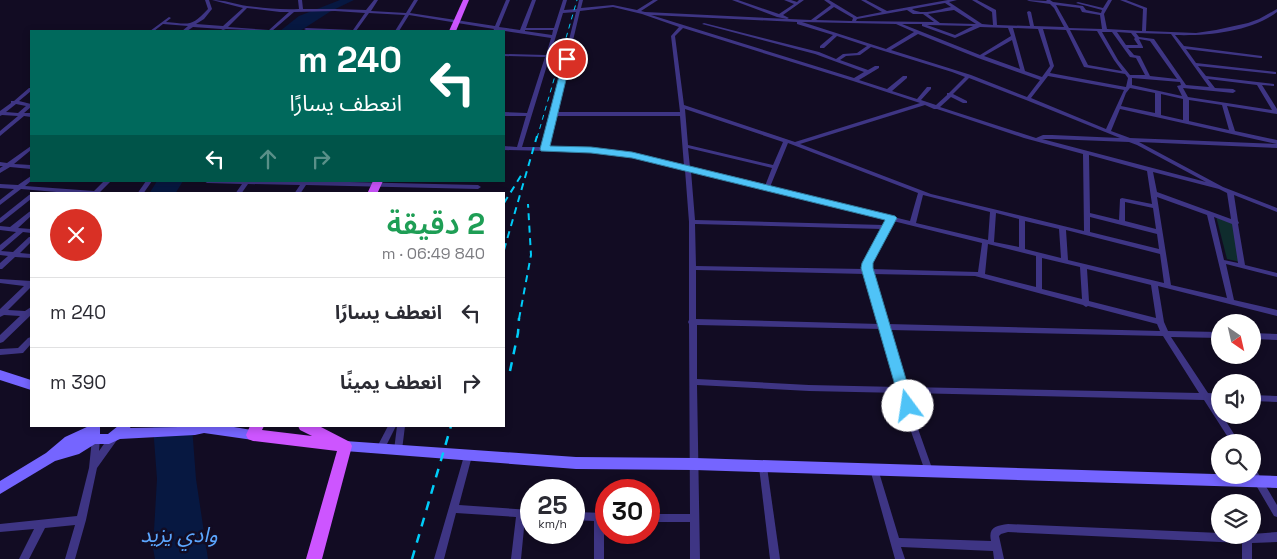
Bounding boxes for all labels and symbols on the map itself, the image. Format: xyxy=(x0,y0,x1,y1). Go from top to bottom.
pin xyxy=(546,38,588,80)
north arrow xyxy=(1211,314,1261,364)
position arrow xyxy=(881,379,933,431)
speed limit sign: 30 xyxy=(595,479,660,544)
water label: وادي يزيد xyxy=(140,521,218,551)

